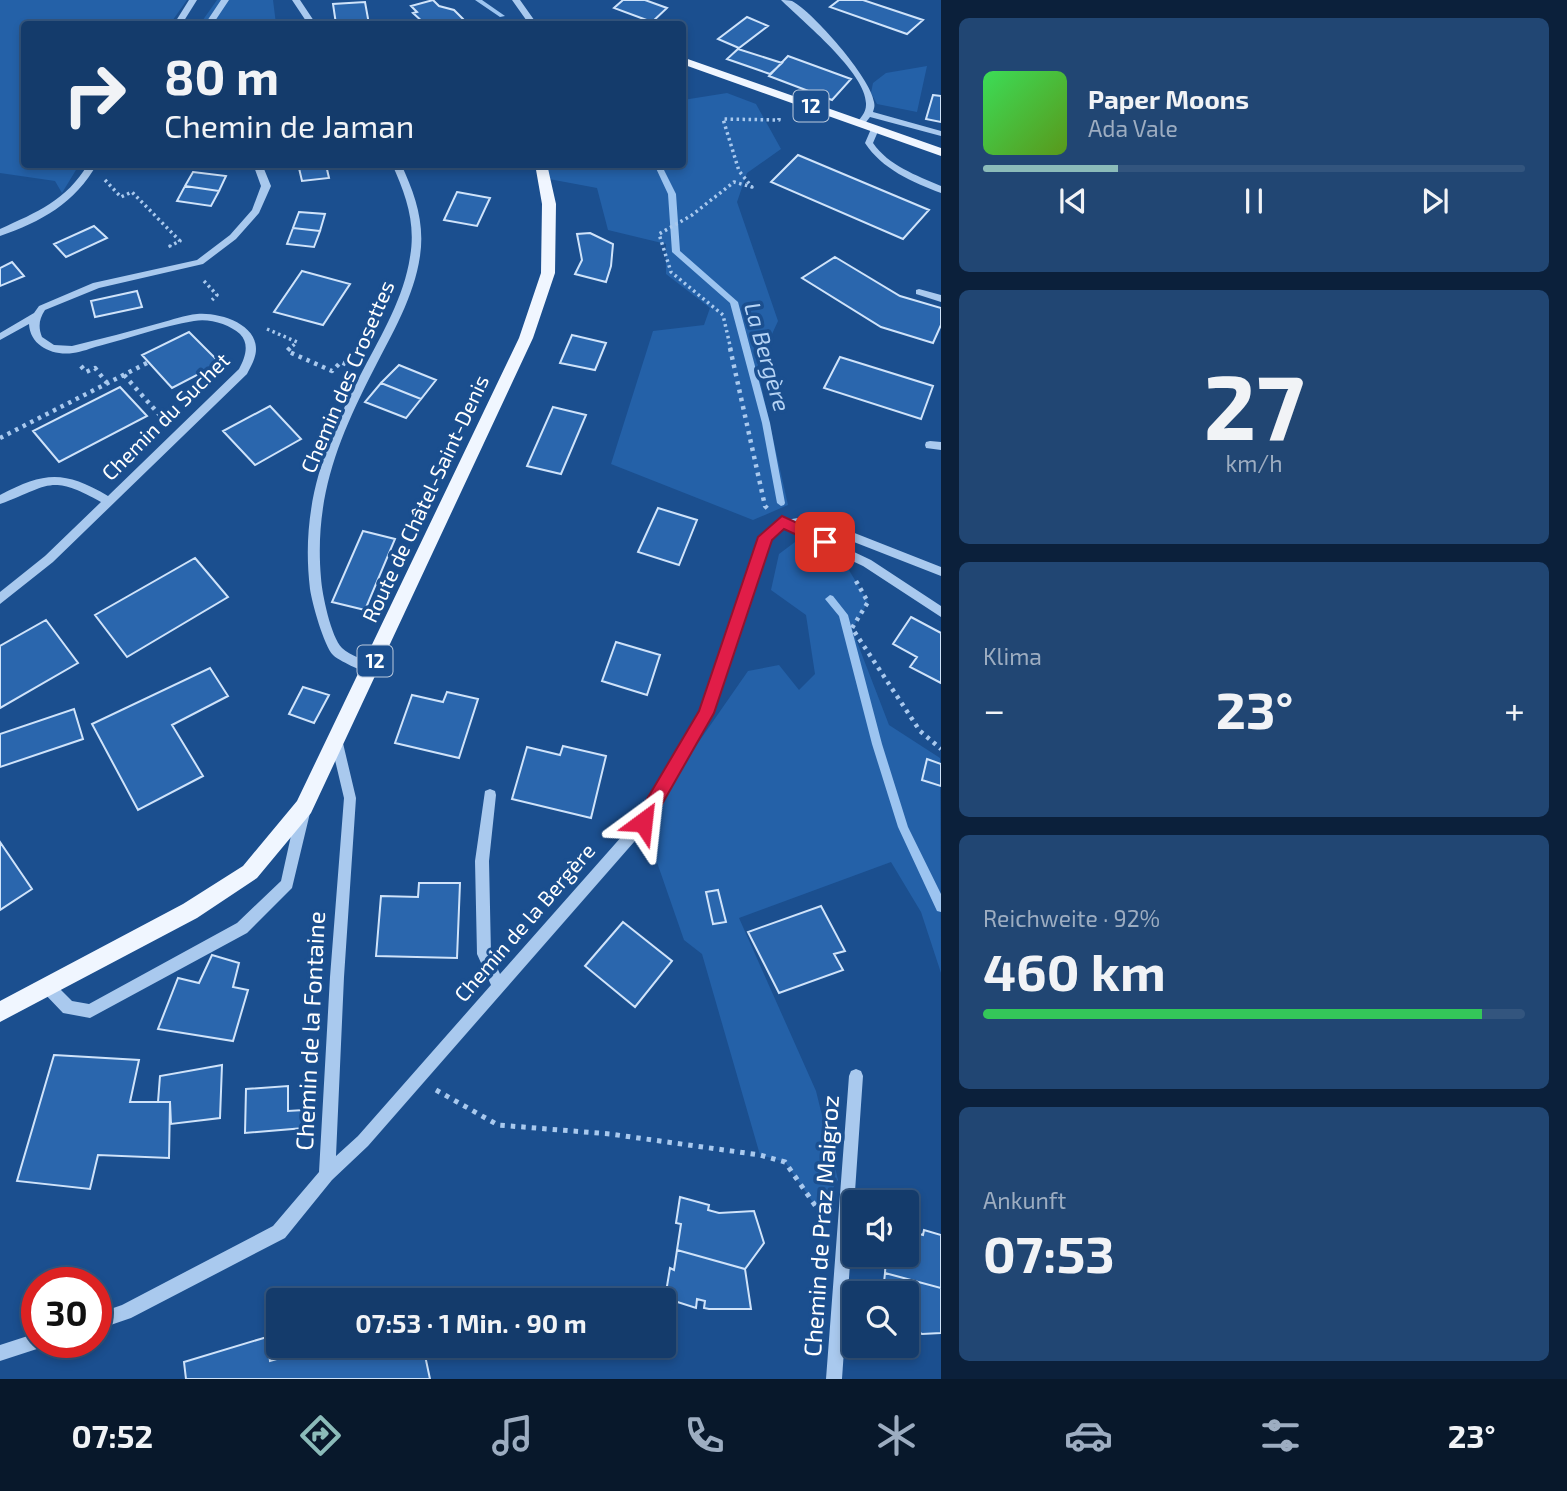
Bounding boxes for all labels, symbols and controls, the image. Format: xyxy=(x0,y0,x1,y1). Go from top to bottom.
text: 80 m xyxy=(164,46,279,105)
icon: right xyxy=(49,49,140,140)
text: Paper Moons xyxy=(1088,83,1249,114)
road number: 12 xyxy=(794,90,828,122)
text: Chemin de Jaman xyxy=(164,106,414,144)
text: Ada Vale xyxy=(1088,114,1178,142)
icon: previous xyxy=(1054,182,1092,220)
icon: pause xyxy=(1235,182,1273,220)
icon: next xyxy=(1416,182,1454,220)
street label: Chemin des Crosettes xyxy=(295,276,398,476)
water label: La Bergère xyxy=(739,299,797,415)
street label: Chemin du Suchet xyxy=(96,347,234,485)
text: 27 xyxy=(1204,349,1304,458)
street label: Route de Châtel-Saint-Denis xyxy=(356,371,493,626)
text: km/h xyxy=(1225,449,1283,477)
pin xyxy=(795,512,855,572)
icon: arrive xyxy=(806,523,844,561)
text: Klima xyxy=(983,642,1042,670)
road number: 12 xyxy=(358,646,392,676)
text: 23° xyxy=(1216,677,1293,739)
text: − xyxy=(983,686,1005,732)
text: + xyxy=(1504,686,1525,732)
position arrow xyxy=(606,785,680,859)
street label: Chemin de la Bergère xyxy=(448,838,599,1006)
text: Reichweite · 92% xyxy=(983,904,1160,932)
street label: Chemin de la Fontaine xyxy=(289,910,330,1151)
text: 460 km xyxy=(983,939,1166,1001)
street label: Chemin de Praz Maigroz xyxy=(797,1094,844,1358)
text: Ankunft xyxy=(983,1186,1066,1214)
map controls xyxy=(842,1190,919,1358)
button: sound xyxy=(842,1190,919,1267)
text: 07:53 xyxy=(983,1221,1115,1283)
speed limit sign: 30 xyxy=(21,1267,112,1358)
button: search xyxy=(842,1281,919,1358)
text: 07:53 · 1 Min. · 90 m xyxy=(355,1307,587,1338)
icon: directions xyxy=(296,1411,345,1460)
icon: music xyxy=(488,1411,537,1460)
icon: phone xyxy=(680,1411,729,1460)
icon: climate xyxy=(872,1411,921,1460)
icon: car xyxy=(1064,1411,1113,1460)
icon: filters xyxy=(1256,1411,1305,1460)
text: 07:52 xyxy=(71,1416,153,1454)
text: 23° xyxy=(1448,1416,1495,1454)

